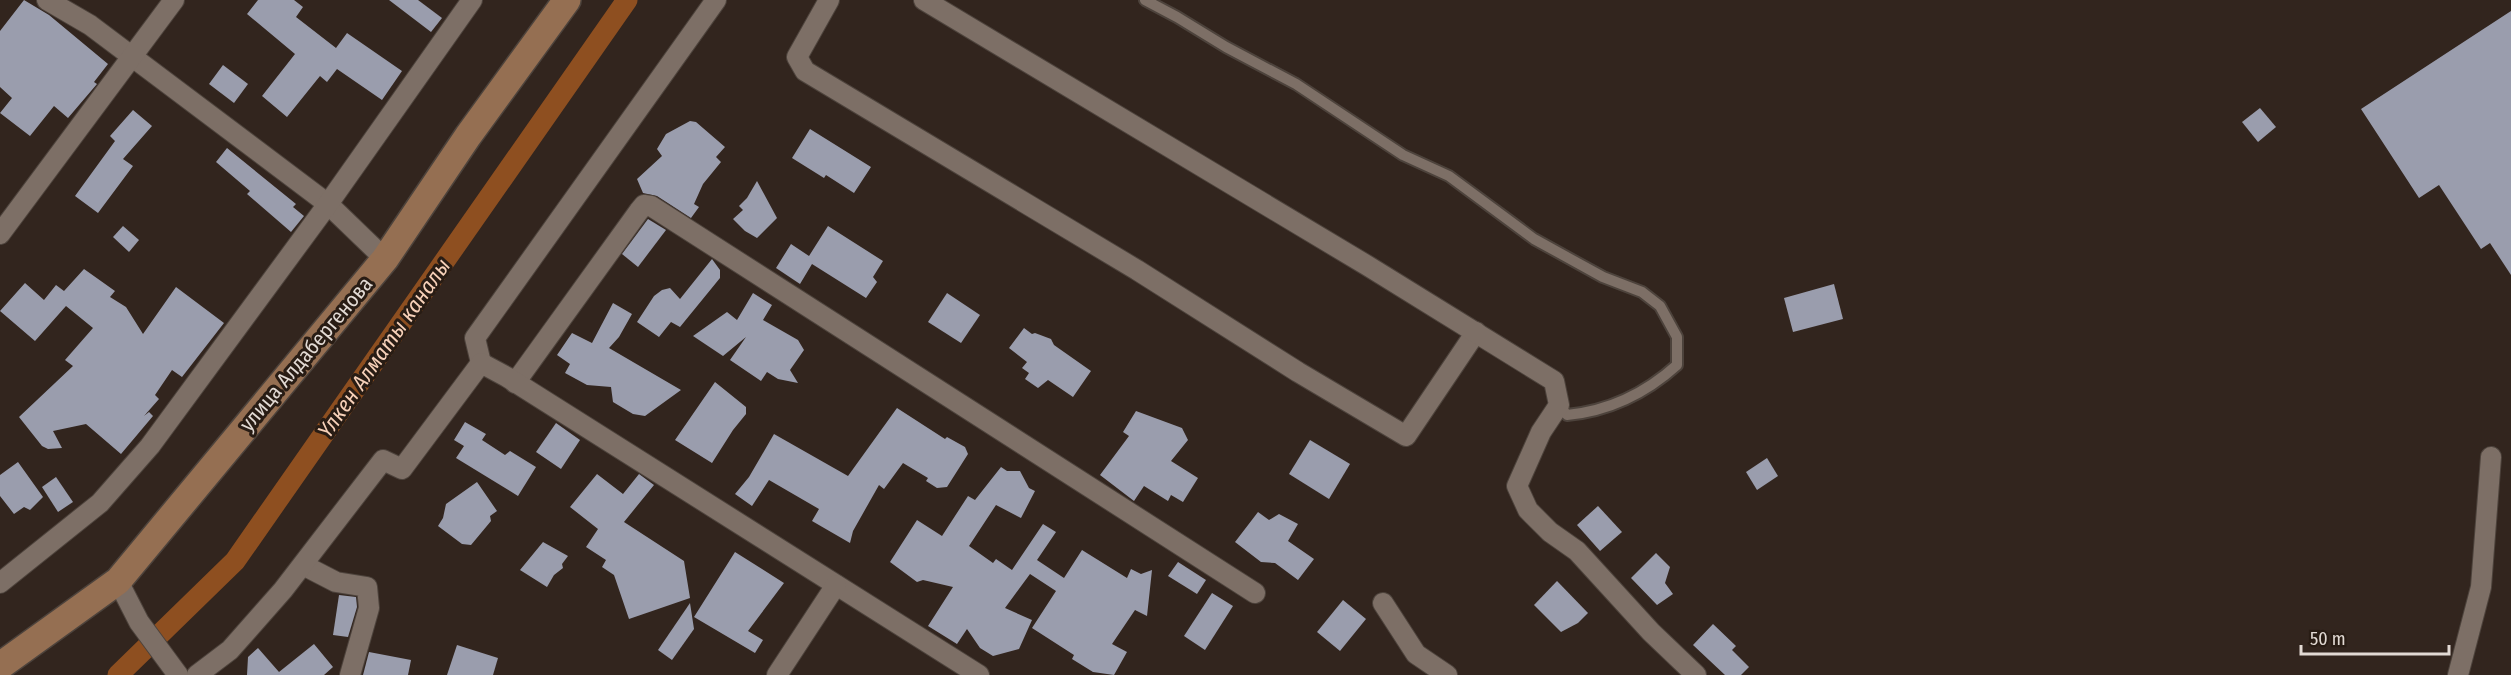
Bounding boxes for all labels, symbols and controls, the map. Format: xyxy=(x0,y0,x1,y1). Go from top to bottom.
water label: Үлкен Алматы каналы xyxy=(312,253,456,443)
street label: улица Алдабергенова xyxy=(234,272,378,436)
scale bar xyxy=(2301,618,2450,656)
text: 50 m xyxy=(2310,628,2346,650)

